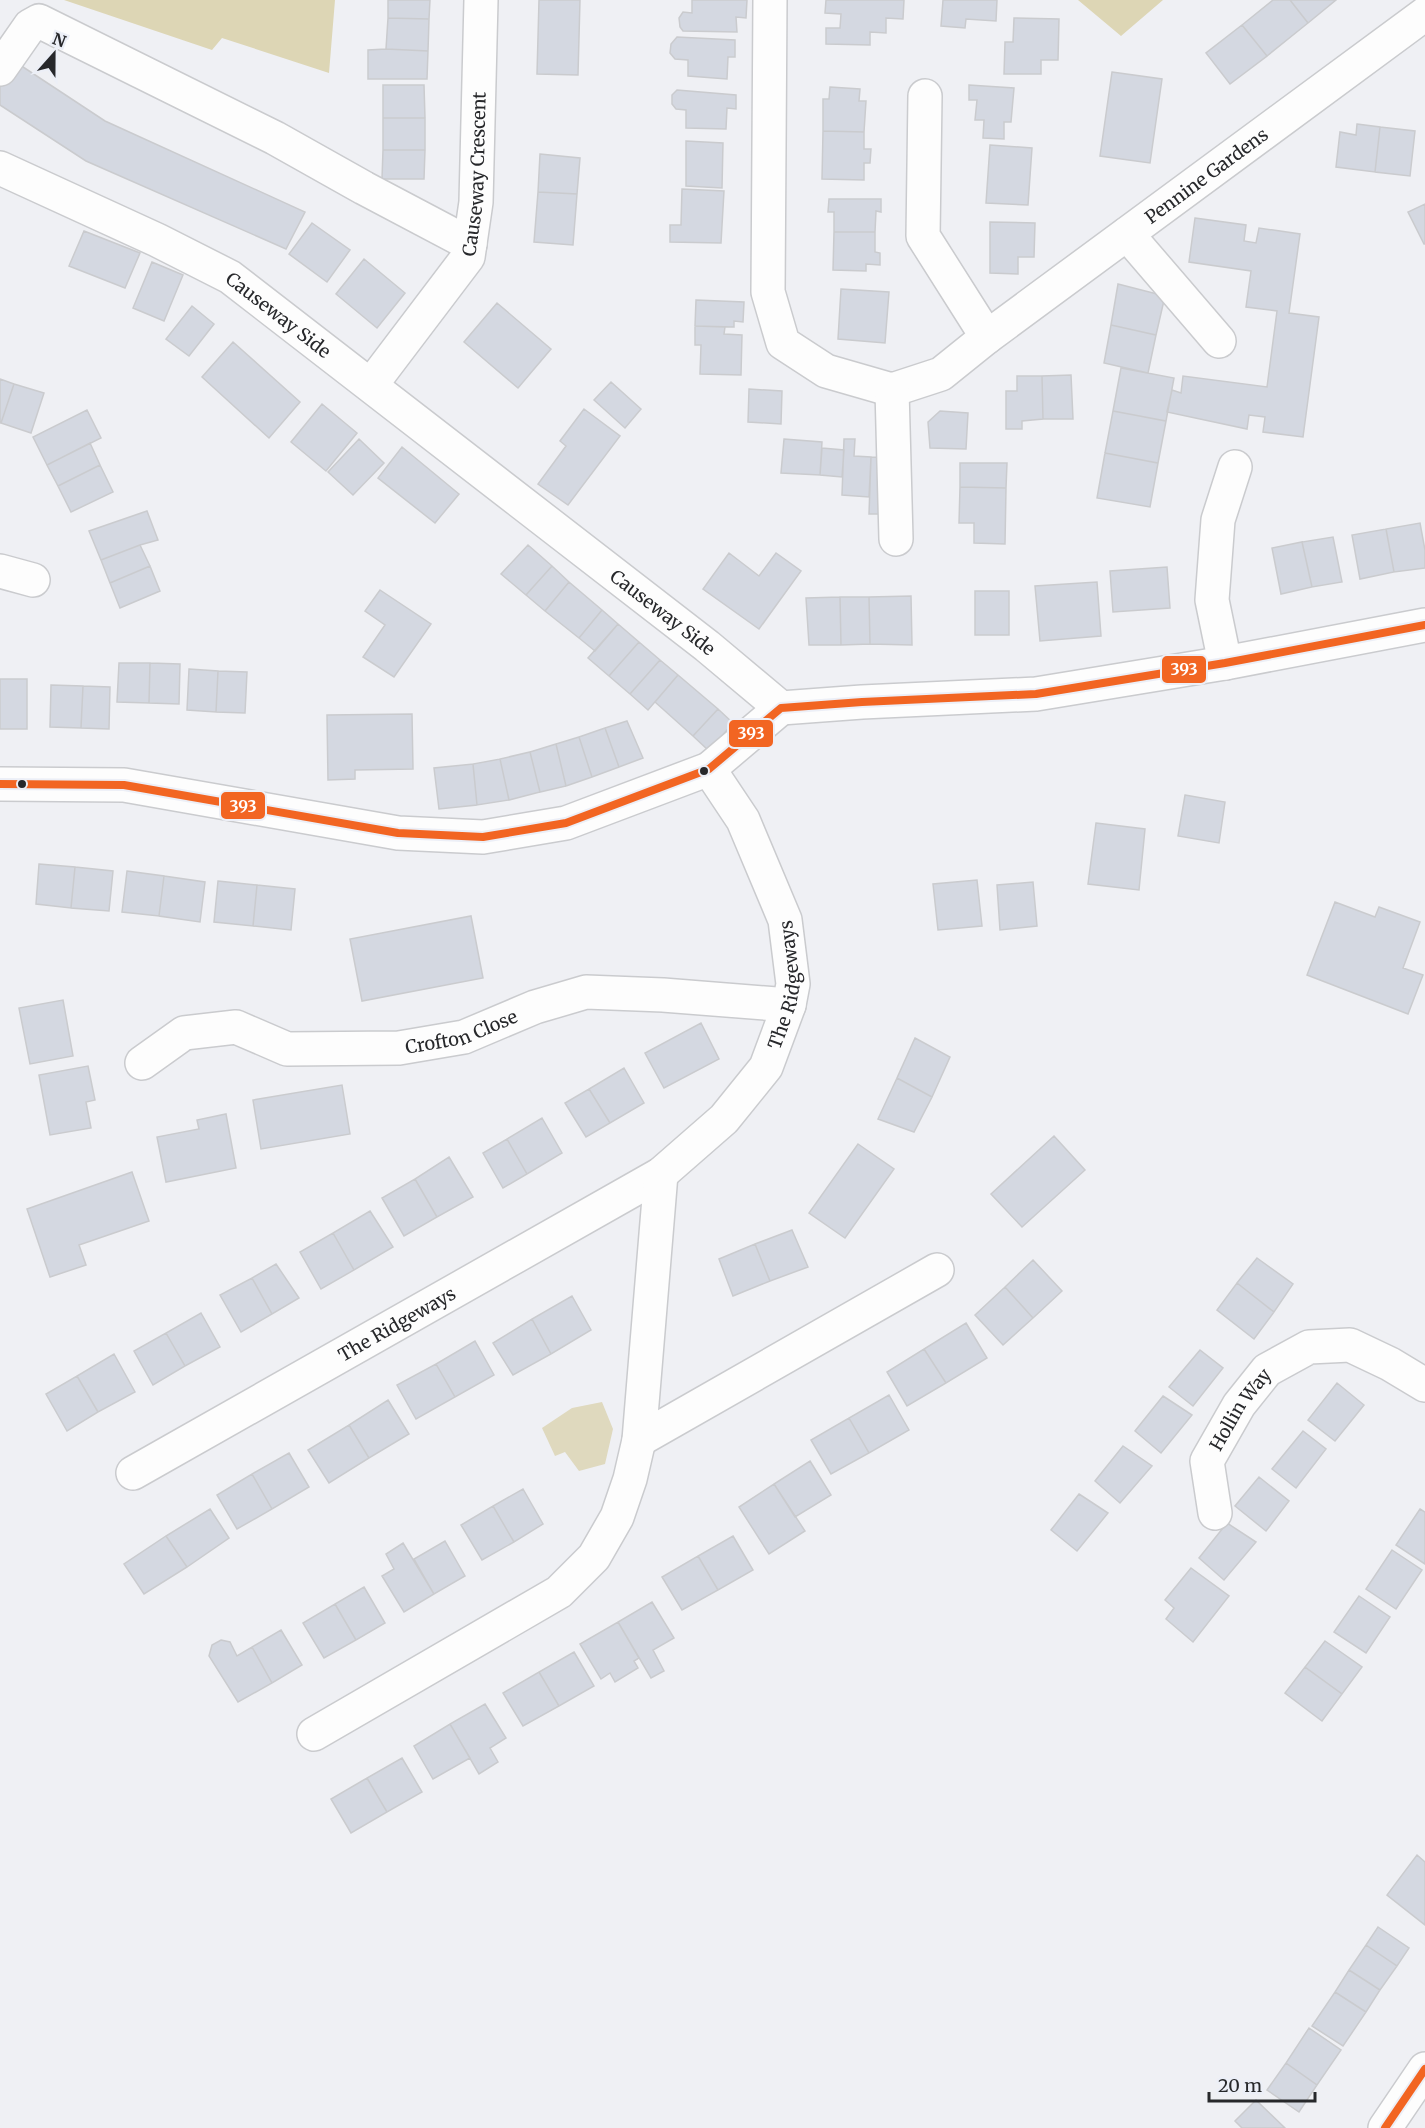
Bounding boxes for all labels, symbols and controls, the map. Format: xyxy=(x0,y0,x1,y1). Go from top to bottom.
north arrow xyxy=(24,24,84,84)
text: N xyxy=(50,28,69,52)
street label: Causeway Crescent xyxy=(457,91,490,258)
street label: Pennine Gardens xyxy=(1140,122,1272,228)
street label: Causeway Side xyxy=(221,267,336,363)
street label: Causeway Side xyxy=(606,564,720,660)
line badge: 393 xyxy=(1161,655,1207,684)
text: 393 xyxy=(1170,659,1198,679)
line badge: 393 xyxy=(728,719,774,748)
text: 393 xyxy=(737,723,765,743)
unlabelled marker xyxy=(698,765,710,777)
unlabelled marker xyxy=(16,778,28,790)
line badge: 393 xyxy=(220,791,266,820)
text: 393 xyxy=(229,796,257,816)
street label: The Ridgeways xyxy=(762,919,804,1052)
street label: Crofton Close xyxy=(403,1004,521,1058)
street label: The Ridgeways xyxy=(334,1281,460,1366)
street label: Hollin Way xyxy=(1204,1363,1276,1455)
scale bar xyxy=(1209,2065,1316,2103)
text: 20 m xyxy=(1218,2074,1262,2097)

